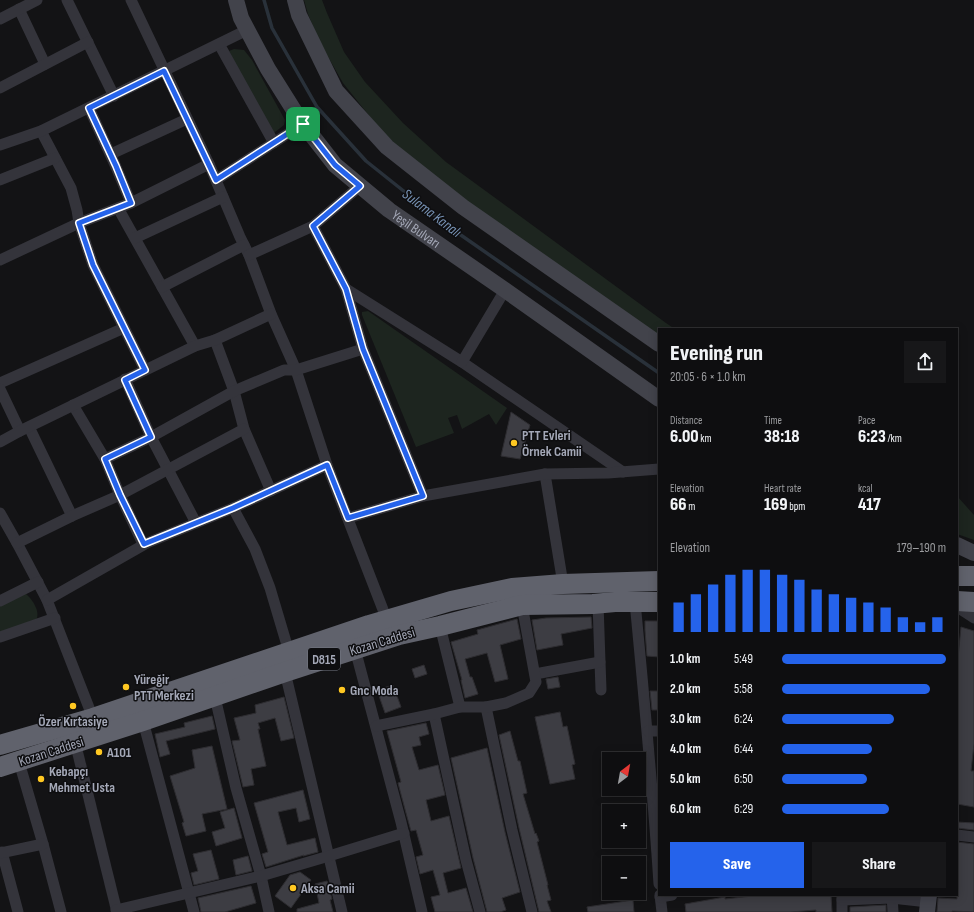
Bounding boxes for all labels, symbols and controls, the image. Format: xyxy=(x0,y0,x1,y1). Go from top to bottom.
pin xyxy=(286,107,320,141)
icon: arrive xyxy=(292,113,314,135)
water label: Sulama Kanalı xyxy=(398,185,465,242)
street label: Yeşil Bulvarı xyxy=(388,207,444,252)
text: Evening run xyxy=(670,340,763,367)
button: share xyxy=(904,341,946,383)
text: 20:05 · 6 × 1.0 km xyxy=(670,369,746,385)
text: Distance xyxy=(670,414,702,427)
text: Time xyxy=(764,414,782,427)
text: Pace xyxy=(858,414,876,427)
place label: PTT Evleri Örnek Camii xyxy=(522,427,582,460)
text: 6.00 xyxy=(670,427,699,447)
text: 38:18 xyxy=(764,427,799,447)
text: 6:23 xyxy=(858,427,886,447)
text: km xyxy=(699,432,712,445)
text: /km xyxy=(886,432,902,445)
marker: PTT Evleri Örnek Camii xyxy=(509,438,519,448)
text: Elevation xyxy=(670,482,704,495)
text: Heart rate xyxy=(764,482,802,495)
text: kcal xyxy=(858,482,873,495)
text: 66 xyxy=(670,495,687,515)
text: 169 xyxy=(764,495,787,515)
text: 417 xyxy=(858,495,881,515)
text: m xyxy=(687,500,695,513)
text: bpm xyxy=(787,500,805,513)
text: Elevation xyxy=(670,540,710,556)
text: 179–190 m xyxy=(897,540,946,556)
street label: Kozan Caddesi xyxy=(347,624,417,659)
road number: D815 xyxy=(308,648,340,670)
text: 1.0 km xyxy=(670,651,700,667)
text: 5:49 xyxy=(734,651,753,667)
place label: Yüreğir PTT Merkezi xyxy=(134,671,194,704)
text: 2.0 km xyxy=(670,681,701,697)
text: 5:58 xyxy=(734,681,753,697)
marker: Yüreğir PTT Merkezi xyxy=(121,682,131,692)
place label: Gnc Moda xyxy=(350,682,399,699)
marker: Gnc Moda xyxy=(337,685,347,695)
marker: Özer Kırtasiye xyxy=(68,701,78,711)
text: 3.0 km xyxy=(670,711,701,727)
text: 6:24 xyxy=(734,711,753,727)
place label: Özer Kırtasiye xyxy=(38,713,108,730)
street label: Kozan Caddesi xyxy=(17,733,86,770)
text: 4.0 km xyxy=(670,741,701,757)
text: 6:44 xyxy=(734,741,753,757)
place label: A101 xyxy=(106,744,132,761)
marker: A101 xyxy=(94,747,104,757)
north arrow xyxy=(602,752,646,796)
map controls xyxy=(602,752,646,900)
place label: Kebapçı Mehmet Usta xyxy=(49,763,115,796)
text: 5.0 km xyxy=(670,771,701,787)
text: 6:50 xyxy=(734,771,753,787)
marker: Kebapçı Mehmet Usta xyxy=(36,774,46,784)
text: 6.0 km xyxy=(670,801,701,817)
text: 6:29 xyxy=(734,801,753,817)
button: + xyxy=(602,804,646,848)
button: Save xyxy=(670,842,804,888)
button: Share xyxy=(812,842,946,888)
button: − xyxy=(602,856,646,900)
place label: Aksa Camii xyxy=(300,880,355,897)
marker: Aksa Camii xyxy=(288,883,298,893)

